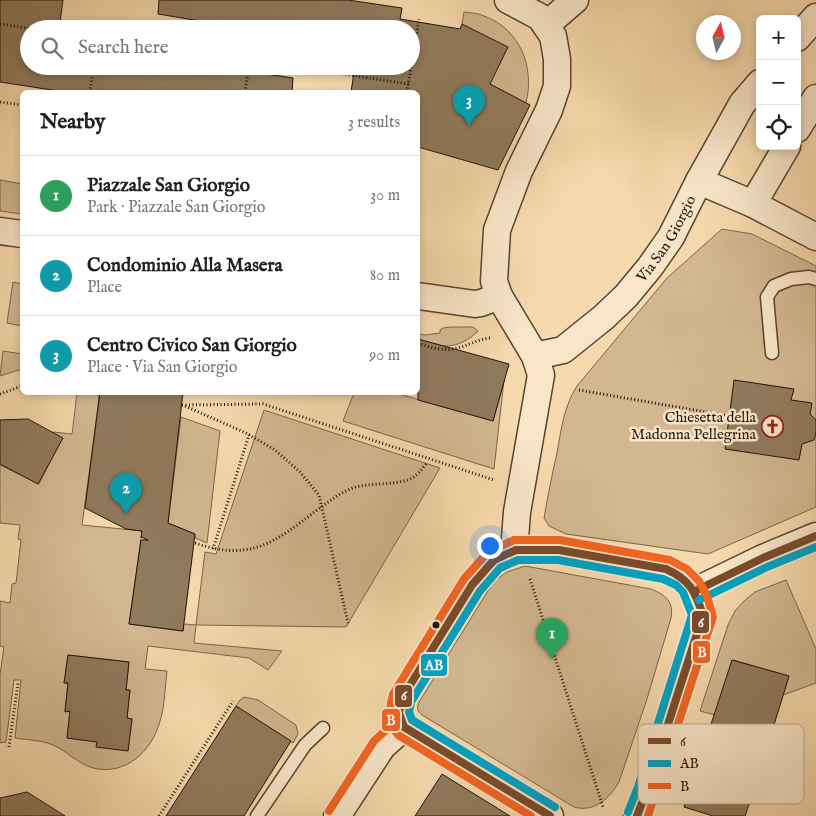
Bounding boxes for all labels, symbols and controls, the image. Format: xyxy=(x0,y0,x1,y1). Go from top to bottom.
north arrow xyxy=(696,15,741,60)
map controls xyxy=(756,15,801,150)
button: + xyxy=(756,15,801,60)
search box xyxy=(20,20,420,75)
icon: search xyxy=(38,34,66,62)
text: Search here xyxy=(78,36,169,60)
button: − xyxy=(756,60,801,105)
pin: 3 xyxy=(453,85,485,126)
button: locate xyxy=(756,105,801,150)
text: Nearby xyxy=(40,109,105,136)
text: 3 results xyxy=(348,113,400,133)
text: Piazzale San Giorgio xyxy=(87,174,250,198)
text: 1 xyxy=(53,186,59,206)
text: 30 m xyxy=(370,186,400,206)
street label: Via San Giorgio xyxy=(631,192,700,287)
text: Park · Piazzale San Giorgio xyxy=(87,198,265,218)
text: Condominio Alla Masera xyxy=(87,254,283,278)
text: 2 xyxy=(52,266,60,286)
text: 80 m xyxy=(370,266,400,286)
text: Place xyxy=(87,278,122,298)
text: Centro Civico San Giorgio xyxy=(87,334,297,358)
text: 3 xyxy=(53,346,59,366)
text: 90 m xyxy=(369,346,400,366)
text: Place · Via San Giorgio xyxy=(87,358,237,378)
place label: Chiesetta della Madonna Pellegrina xyxy=(631,408,757,444)
church icon: Chiesetta della Madonna Pellegrina xyxy=(760,414,784,438)
pin: 2 xyxy=(110,473,142,514)
your location xyxy=(477,533,503,559)
line badge: 6 xyxy=(691,610,710,634)
text: 6 xyxy=(698,614,705,632)
pin: 1 xyxy=(536,618,568,659)
unlabelled marker xyxy=(431,620,441,630)
line badge: B xyxy=(692,640,711,664)
text: B xyxy=(697,644,707,662)
line badge: AB xyxy=(420,653,448,677)
text: AB xyxy=(424,657,443,675)
line badge: 6 xyxy=(394,684,413,708)
text: 6 xyxy=(401,687,408,705)
line badge: B xyxy=(381,708,401,732)
text: B xyxy=(386,712,396,730)
legend xyxy=(638,724,804,804)
text: 6 xyxy=(680,733,687,751)
text: AB xyxy=(679,755,699,773)
text: B xyxy=(680,778,689,796)

